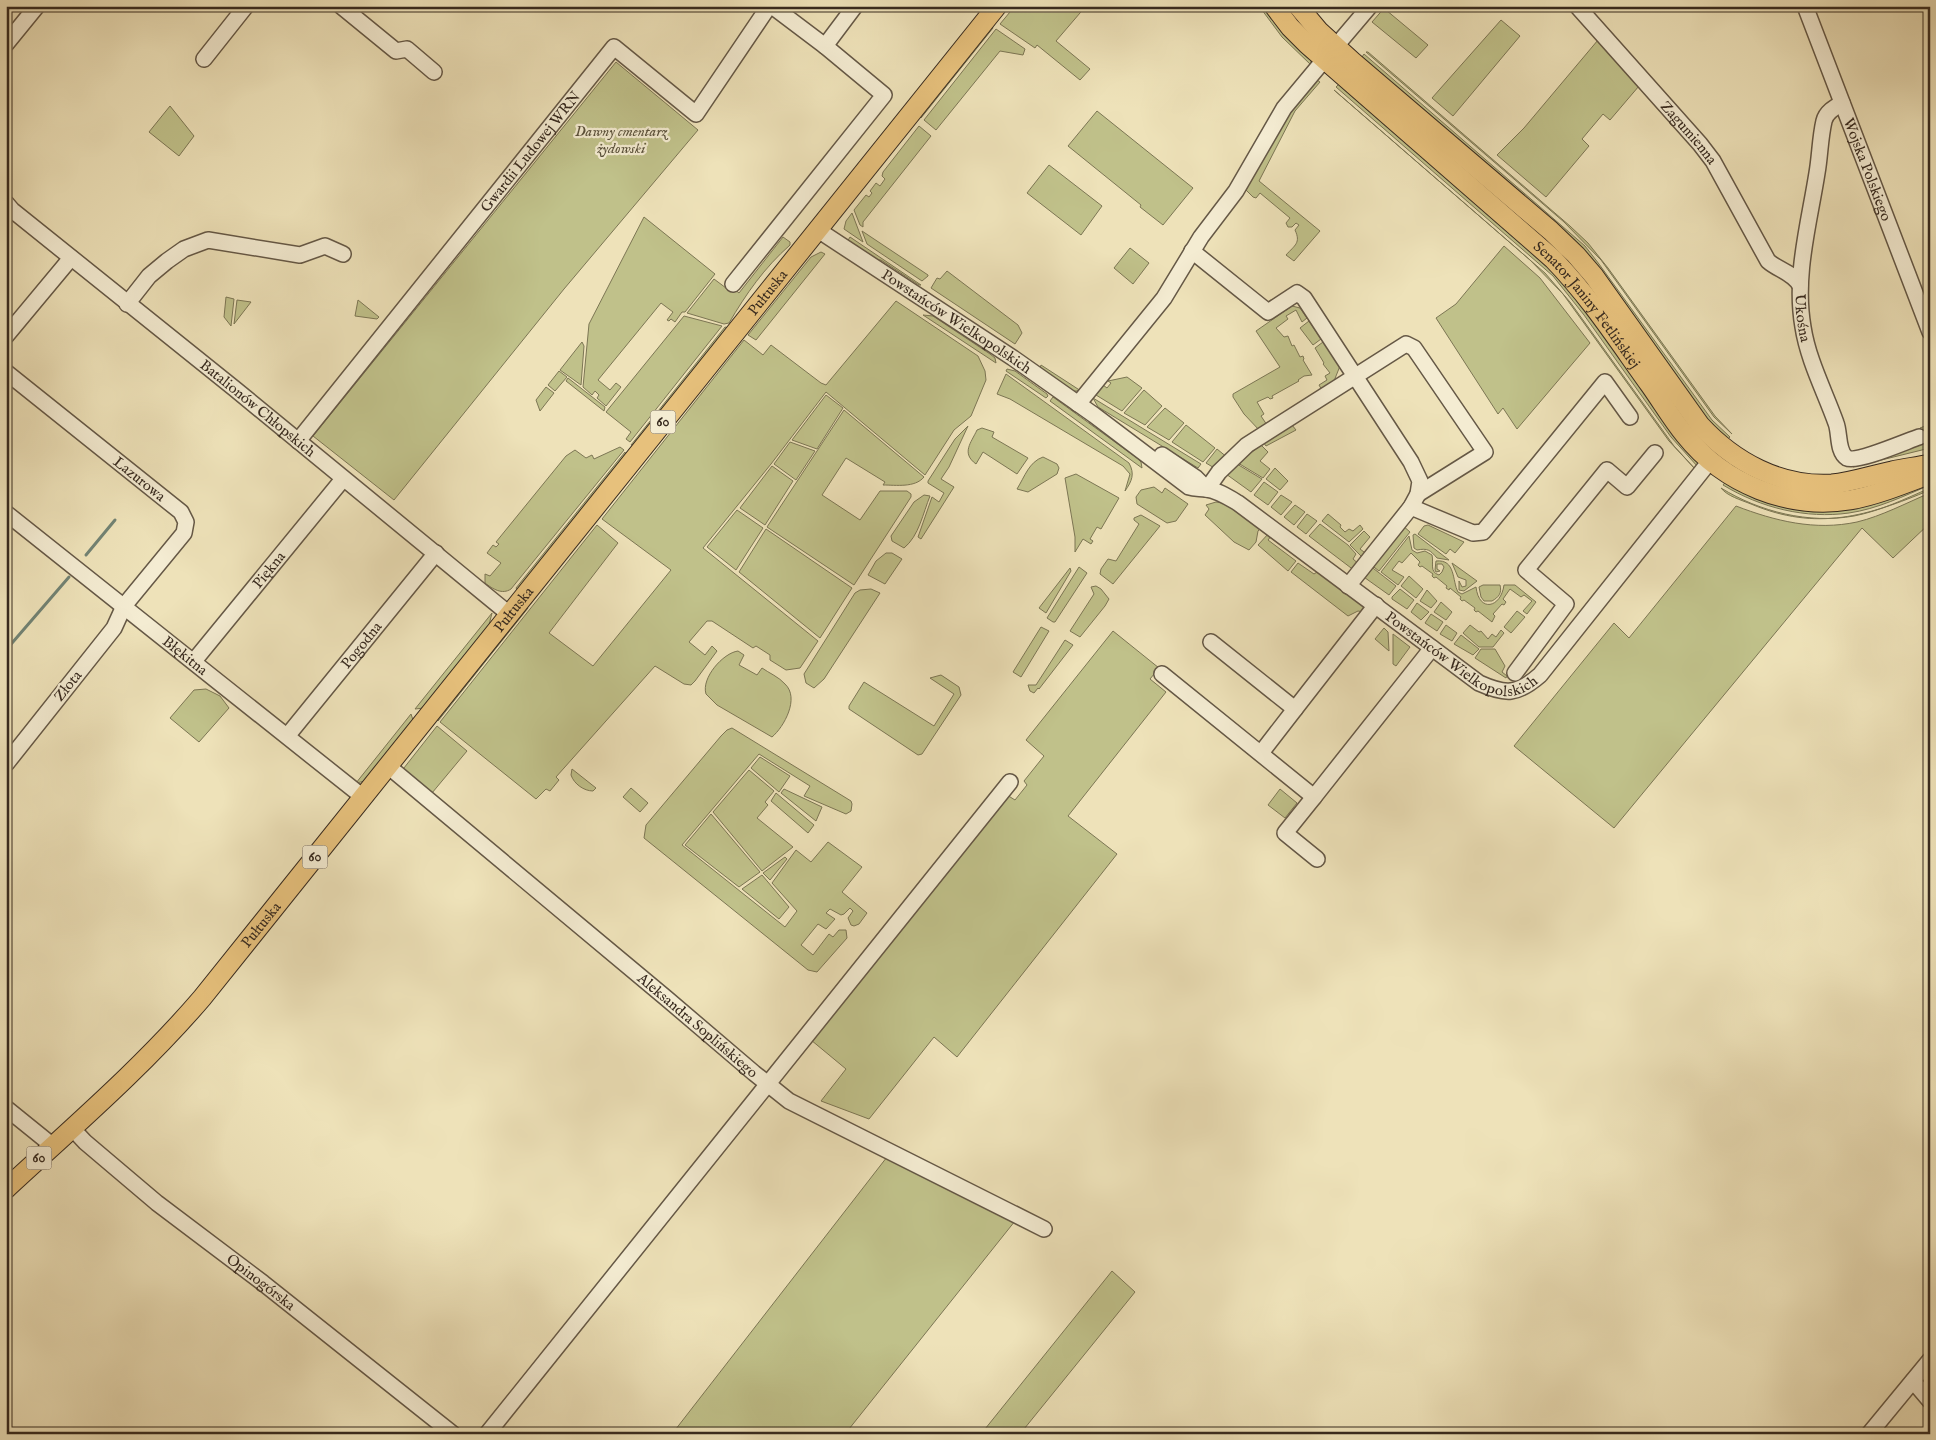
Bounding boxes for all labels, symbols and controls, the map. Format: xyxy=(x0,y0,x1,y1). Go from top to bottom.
street label: Gwardii Ludowej WRN xyxy=(476,87,584,216)
street label: Zagumienna xyxy=(1656,97,1722,169)
street label: Wojska Polskiego xyxy=(1839,115,1896,224)
park label: Dawny cmentarz żydowski xyxy=(575,122,668,158)
street label: Senator Janiny Fetlińskiej xyxy=(1530,237,1645,372)
street label: Pułtuska xyxy=(743,265,792,319)
street label: Powstańców Wielkopolskich xyxy=(878,265,1035,378)
street label: Ukośna xyxy=(1791,294,1815,344)
street label: Batalionów Chłopskich xyxy=(196,355,320,461)
road number: 60 xyxy=(650,411,676,434)
street label: Lazurowa xyxy=(110,452,170,506)
street label: Piękna xyxy=(248,547,290,592)
street label: Pułtuska xyxy=(489,582,538,636)
street label: Powstańców Wielkopolskich xyxy=(1381,607,1541,701)
street label: Pogodna xyxy=(336,617,386,672)
street label: Błękitna xyxy=(159,632,212,680)
street label: Złota xyxy=(50,666,86,705)
road number: 60 xyxy=(302,846,328,869)
street label: Pułtuska xyxy=(237,897,285,951)
street label: Aleksandra Soplińskiego xyxy=(633,968,762,1082)
road number: 60 xyxy=(26,1146,52,1170)
street label: Opinogórska xyxy=(223,1249,300,1315)

